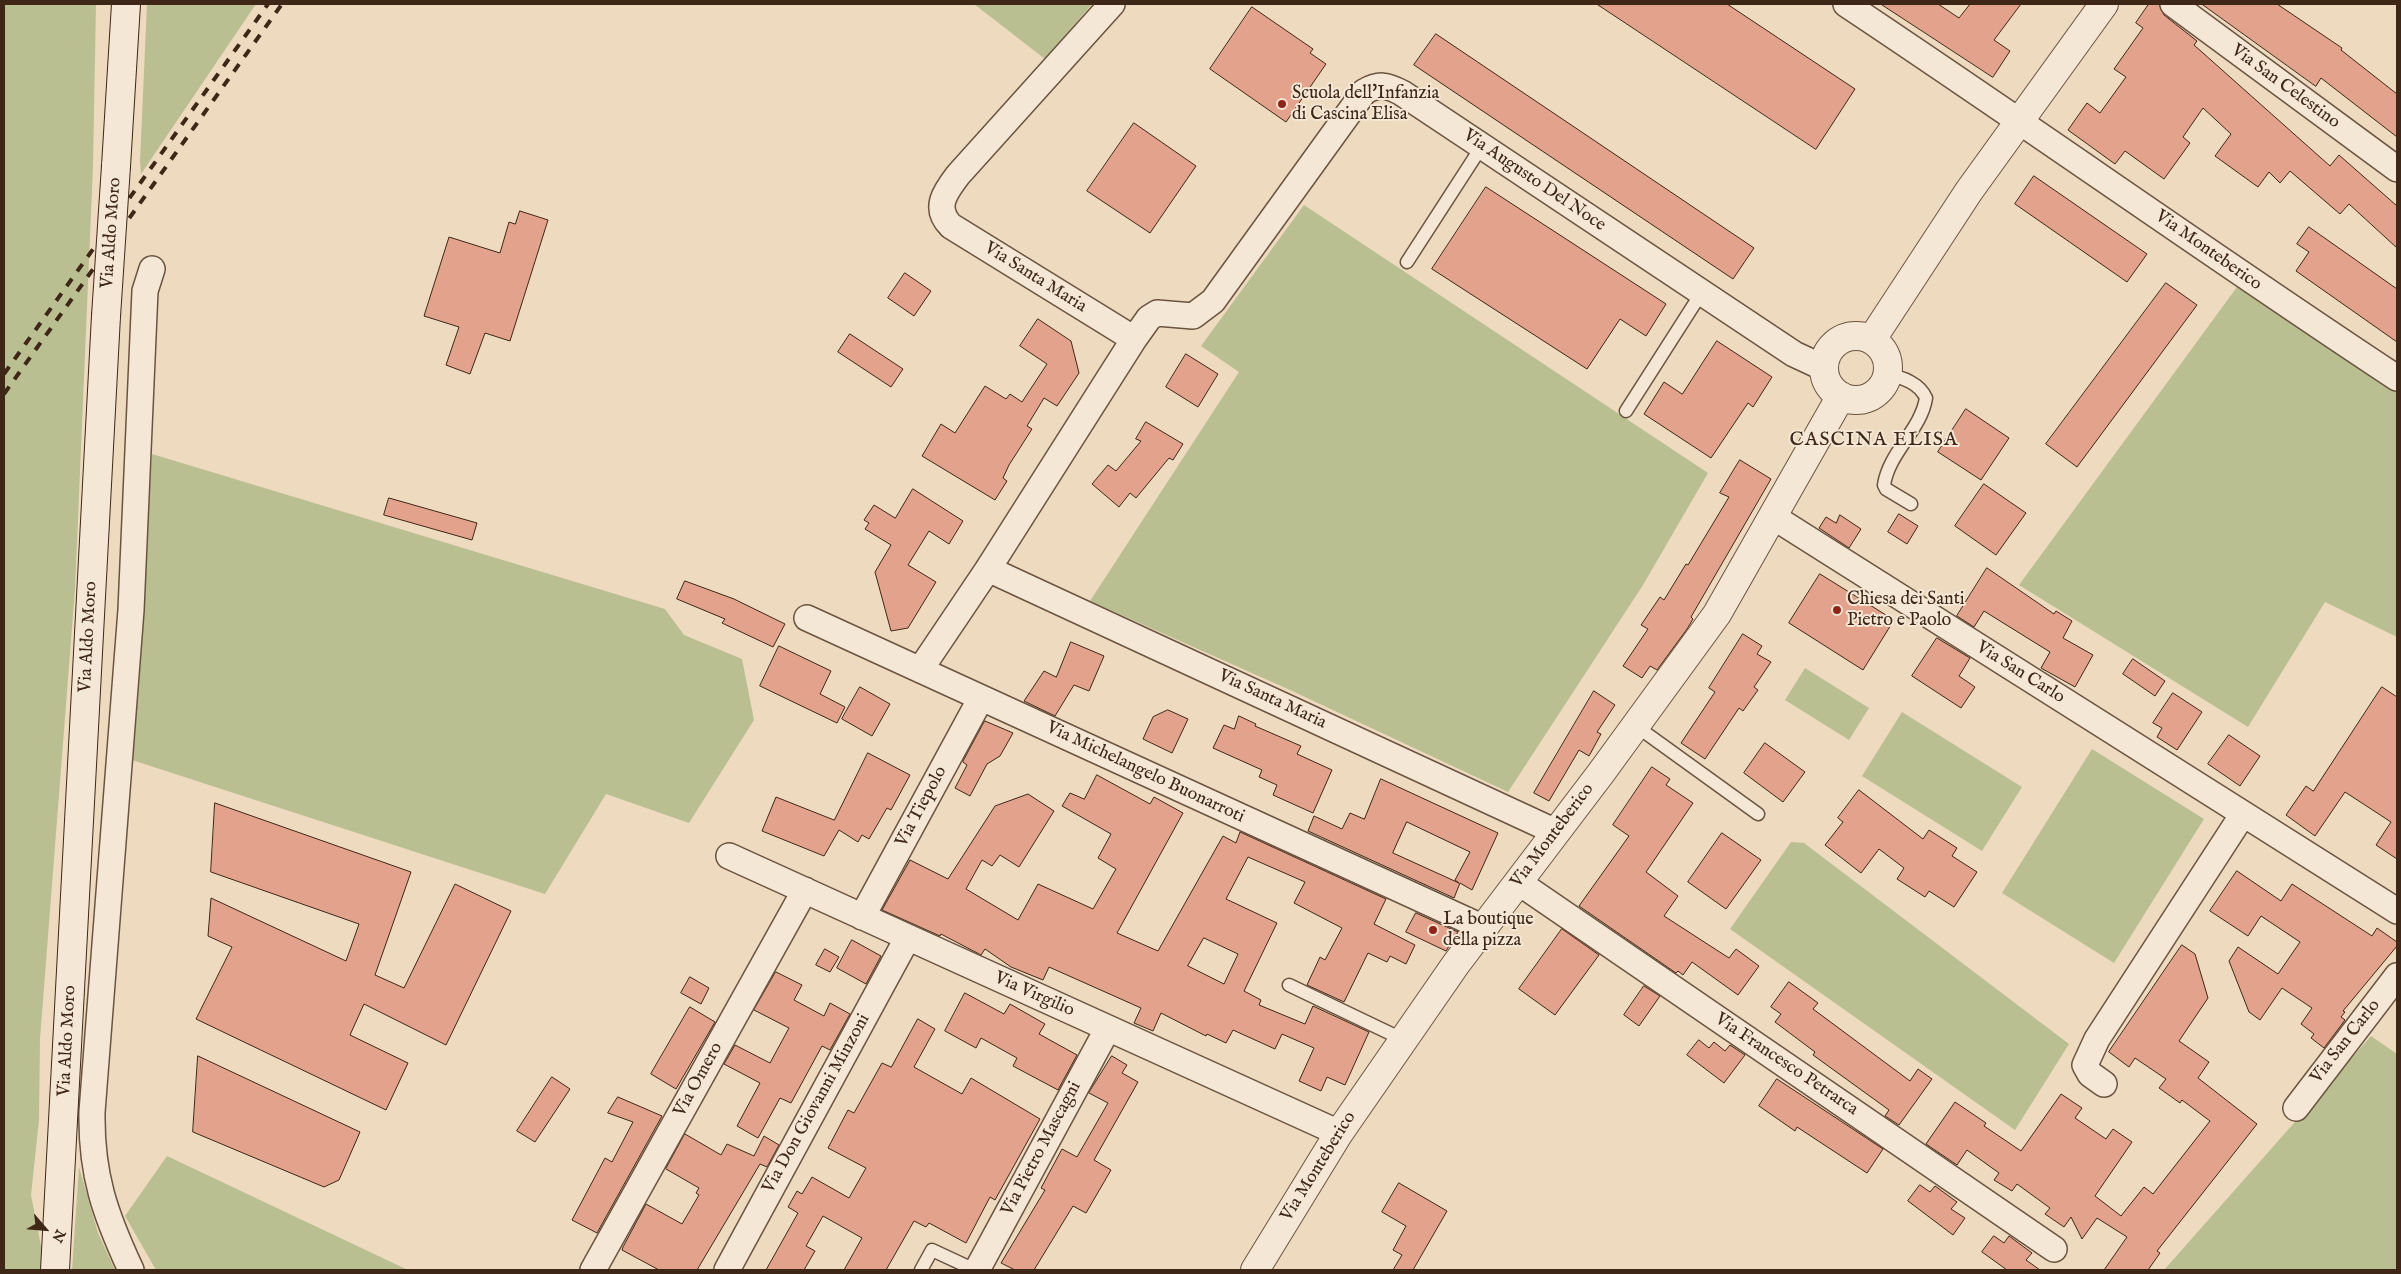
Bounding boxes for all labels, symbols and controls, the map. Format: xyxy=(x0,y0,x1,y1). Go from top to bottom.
street label: Via San Celestino xyxy=(2226,40,2344,134)
place label: Scuola dell'Infanzia di Cascina Elisa xyxy=(1292,83,1439,126)
marker: Scuola dell'Infanzia di Cascina Elisa xyxy=(1276,98,1288,110)
street label: Via Augusto Del Noce xyxy=(1459,125,1609,237)
street label: Via Aldo Moro xyxy=(97,177,127,289)
street label: Via Monteberico xyxy=(2150,206,2266,296)
street label: Via Santa Maria xyxy=(980,238,1090,318)
district label: CASCINA ELISA xyxy=(1788,429,1960,453)
street label: Via Aldo Moro xyxy=(75,581,103,693)
place label: Chiesa dei Santi Pietro e Paolo xyxy=(1847,589,1965,632)
marker: Chiesa dei Santi Pietro e Paolo xyxy=(1831,604,1843,616)
street label: Via San Carlo xyxy=(1972,637,2068,709)
street label: Via Santa Maria xyxy=(1215,666,1329,734)
street label: Via Michelangelo Buonarroti xyxy=(1042,717,1248,829)
street label: Via Tiepolo xyxy=(892,763,952,851)
street label: Via Monteberico xyxy=(1507,779,1599,893)
place label: La boutique della pizza xyxy=(1443,909,1534,952)
marker: La boutique della pizza xyxy=(1427,924,1439,936)
street label: Via Virgilio xyxy=(991,968,1077,1022)
street label: Via Aldo Moro xyxy=(54,985,82,1097)
street label: Via San Carlo xyxy=(2307,996,2385,1088)
street label: Via Francesco Petrarca xyxy=(1710,1009,1862,1121)
street label: Via Don Giovanni Minzoni xyxy=(759,1011,875,1197)
street label: Via Omero xyxy=(670,1039,728,1121)
street label: Via Pietro Mascagni xyxy=(998,1078,1086,1220)
street label: Via Monteberico xyxy=(1277,1108,1361,1226)
north arrow xyxy=(20,1204,70,1254)
text: N xyxy=(48,1226,69,1245)

